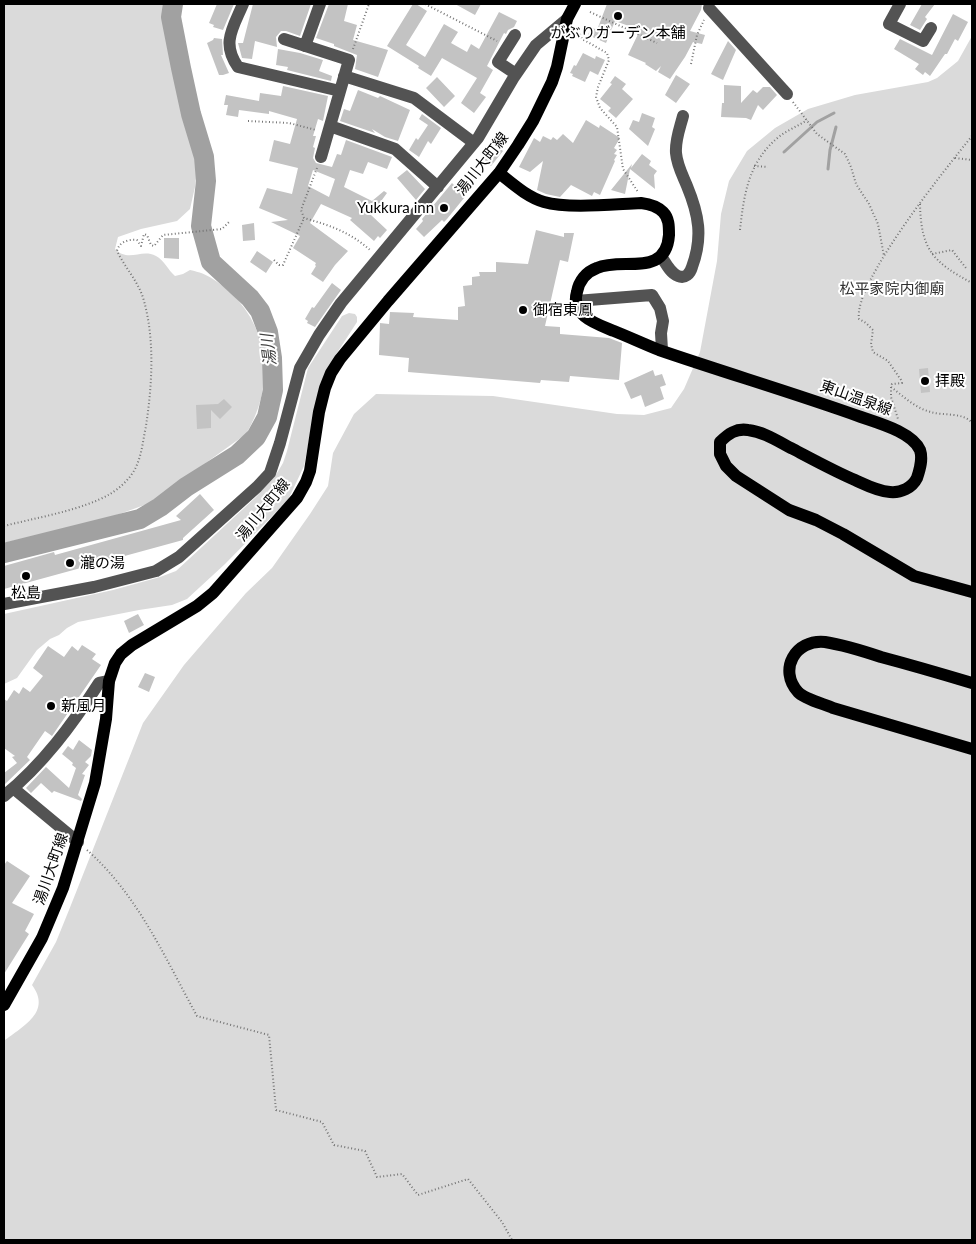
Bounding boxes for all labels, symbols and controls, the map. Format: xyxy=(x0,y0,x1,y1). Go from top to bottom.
marker: がぶりガーデン本舗 xyxy=(612,10,624,22)
place label: がぶりガーデン本舗 xyxy=(551,24,685,42)
street label: 湯川大町線 xyxy=(452,129,512,199)
place label: Yukkura inn xyxy=(357,199,434,217)
marker: Yukkura inn xyxy=(438,202,450,214)
park label: 松平家院内御廟 xyxy=(840,280,944,298)
place label: 御宿東鳳 xyxy=(533,301,593,319)
marker: 御宿東鳳 xyxy=(517,304,529,316)
water label: 湯川 xyxy=(258,333,280,367)
place label: 拝殿 xyxy=(935,372,965,390)
marker: 拝殿 xyxy=(919,375,931,387)
street label: 東山温泉線 xyxy=(818,377,894,419)
street label: 湯川大町線 xyxy=(232,475,294,545)
place label: 瀧の湯 xyxy=(80,554,125,572)
marker: 瀧の湯 xyxy=(64,557,76,569)
marker: 松島 xyxy=(20,570,32,582)
place label: 松島 xyxy=(11,584,41,602)
place label: 新風月 xyxy=(61,697,106,715)
marker: 新風月 xyxy=(45,700,57,712)
street label: 湯川大町線 xyxy=(30,831,72,907)

